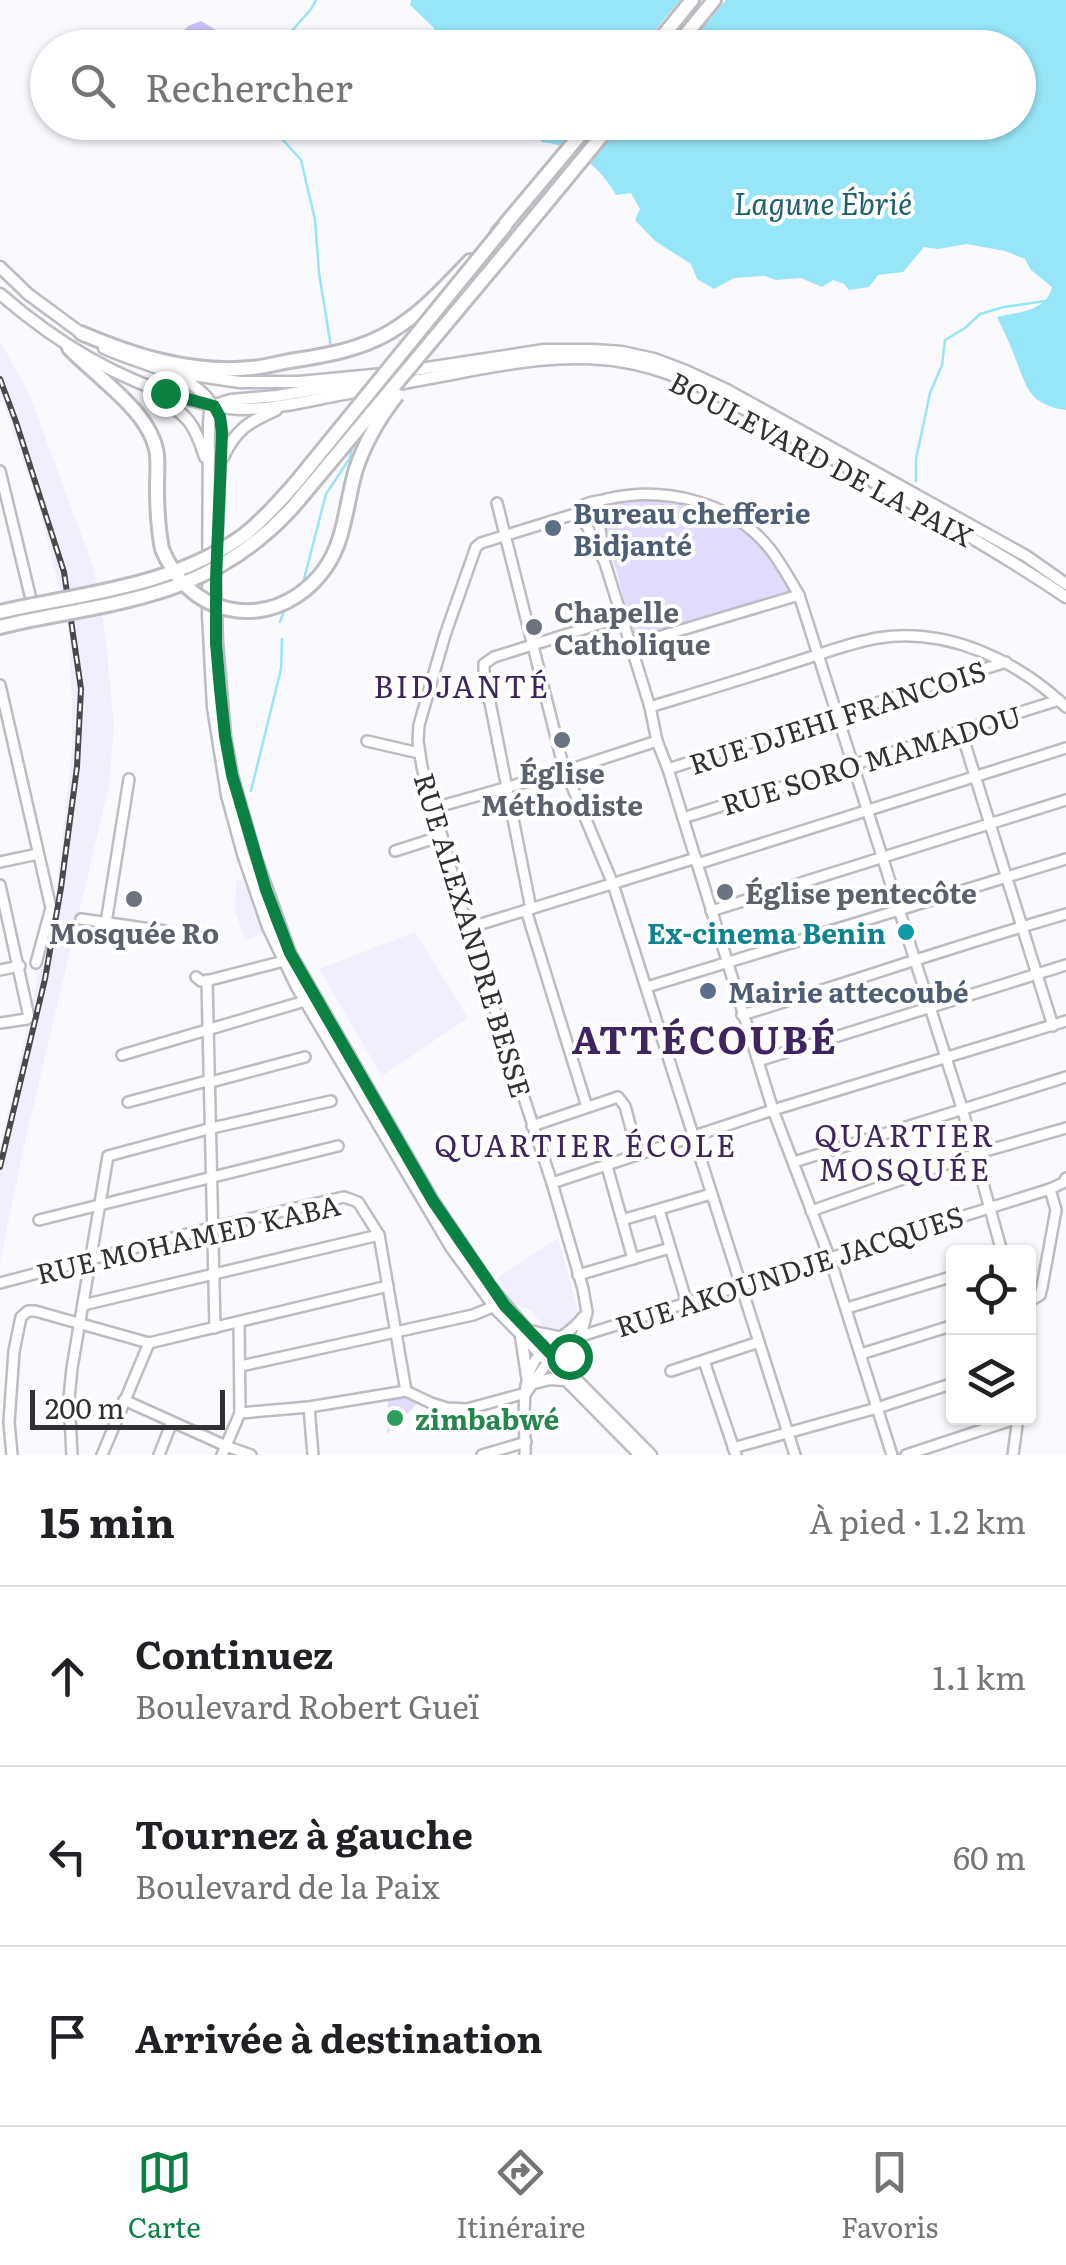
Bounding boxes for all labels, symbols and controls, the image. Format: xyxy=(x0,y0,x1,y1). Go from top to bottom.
search box xyxy=(30,30,1036,140)
text: Rechercher xyxy=(145,57,353,114)
icon: search xyxy=(65,58,120,113)
water label: Lagune Ébrié xyxy=(734,180,912,224)
street label: BOULEVARD DE LA PAIX xyxy=(663,360,982,556)
route end xyxy=(143,371,189,417)
place label: Bureau chefferie Bidjanté xyxy=(573,491,811,565)
marker: Bureau chefferie Bidjanté xyxy=(542,517,564,539)
place label: Chapelle Catholique xyxy=(554,590,711,664)
marker: Chapelle Catholique xyxy=(523,616,545,638)
street label: RUE DJEHI FRANCOIS xyxy=(683,648,991,784)
district label: BIDJANTÉ xyxy=(373,663,551,707)
street label: RUE SORO MAMADOU xyxy=(716,693,1026,825)
marker: Église Méthodiste xyxy=(551,729,573,751)
place label: Église Méthodiste xyxy=(481,751,643,825)
street label: RUE ALEXANDRE BESSE xyxy=(405,767,543,1103)
place label: Église pentecôte xyxy=(745,871,977,913)
marker: Église pentecôte xyxy=(714,881,736,903)
marker: Mosquée Ro xyxy=(123,888,145,910)
place label: Mosquée Ro xyxy=(49,911,219,953)
place label: Ex-cinema Benin xyxy=(647,911,886,953)
marker: Ex-cinema Benin xyxy=(895,921,917,943)
place label: Mairie attecoubé xyxy=(728,970,969,1012)
marker: Mairie attecoubé xyxy=(697,980,719,1002)
district label: ATTÉCOUBÉ xyxy=(572,1009,838,1066)
district label: QUARTIER MOSQUÉE xyxy=(814,1112,996,1190)
district label: QUARTIER ÉCOLE xyxy=(434,1122,738,1166)
street label: RUE MOHAMED KABA xyxy=(32,1182,345,1293)
street label: RUE AKOUNDJE JACQUES xyxy=(609,1194,969,1346)
map controls xyxy=(946,1245,1036,1425)
button: locate xyxy=(946,1245,1036,1335)
route start xyxy=(547,1334,593,1380)
button: layers xyxy=(946,1335,1036,1425)
scale bar xyxy=(30,1385,225,1430)
text: 200 m xyxy=(45,1386,124,1428)
place label: zimbabwé xyxy=(415,1397,560,1439)
marker: zimbabwé xyxy=(384,1407,406,1429)
text: 15 min xyxy=(40,1489,175,1551)
text: À pied · 1.2 km xyxy=(809,1496,1026,1544)
text: Continuez xyxy=(135,1624,333,1681)
icon: ahead xyxy=(40,1649,95,1704)
text: 1.1 km xyxy=(933,1652,1026,1700)
text: Boulevard Robert Gueï xyxy=(135,1681,480,1729)
text: Tournez à gauche xyxy=(135,1804,473,1861)
icon: left xyxy=(40,1829,95,1884)
text: 60 m xyxy=(953,1832,1026,1880)
text: Boulevard de la Paix xyxy=(135,1861,440,1909)
text: Arrivée à destination xyxy=(135,2008,543,2065)
icon: arrive xyxy=(40,2009,95,2064)
tab: Carte xyxy=(128,2145,201,2247)
tab: Itinéraire xyxy=(456,2145,586,2247)
tab: Favoris xyxy=(841,2145,938,2247)

